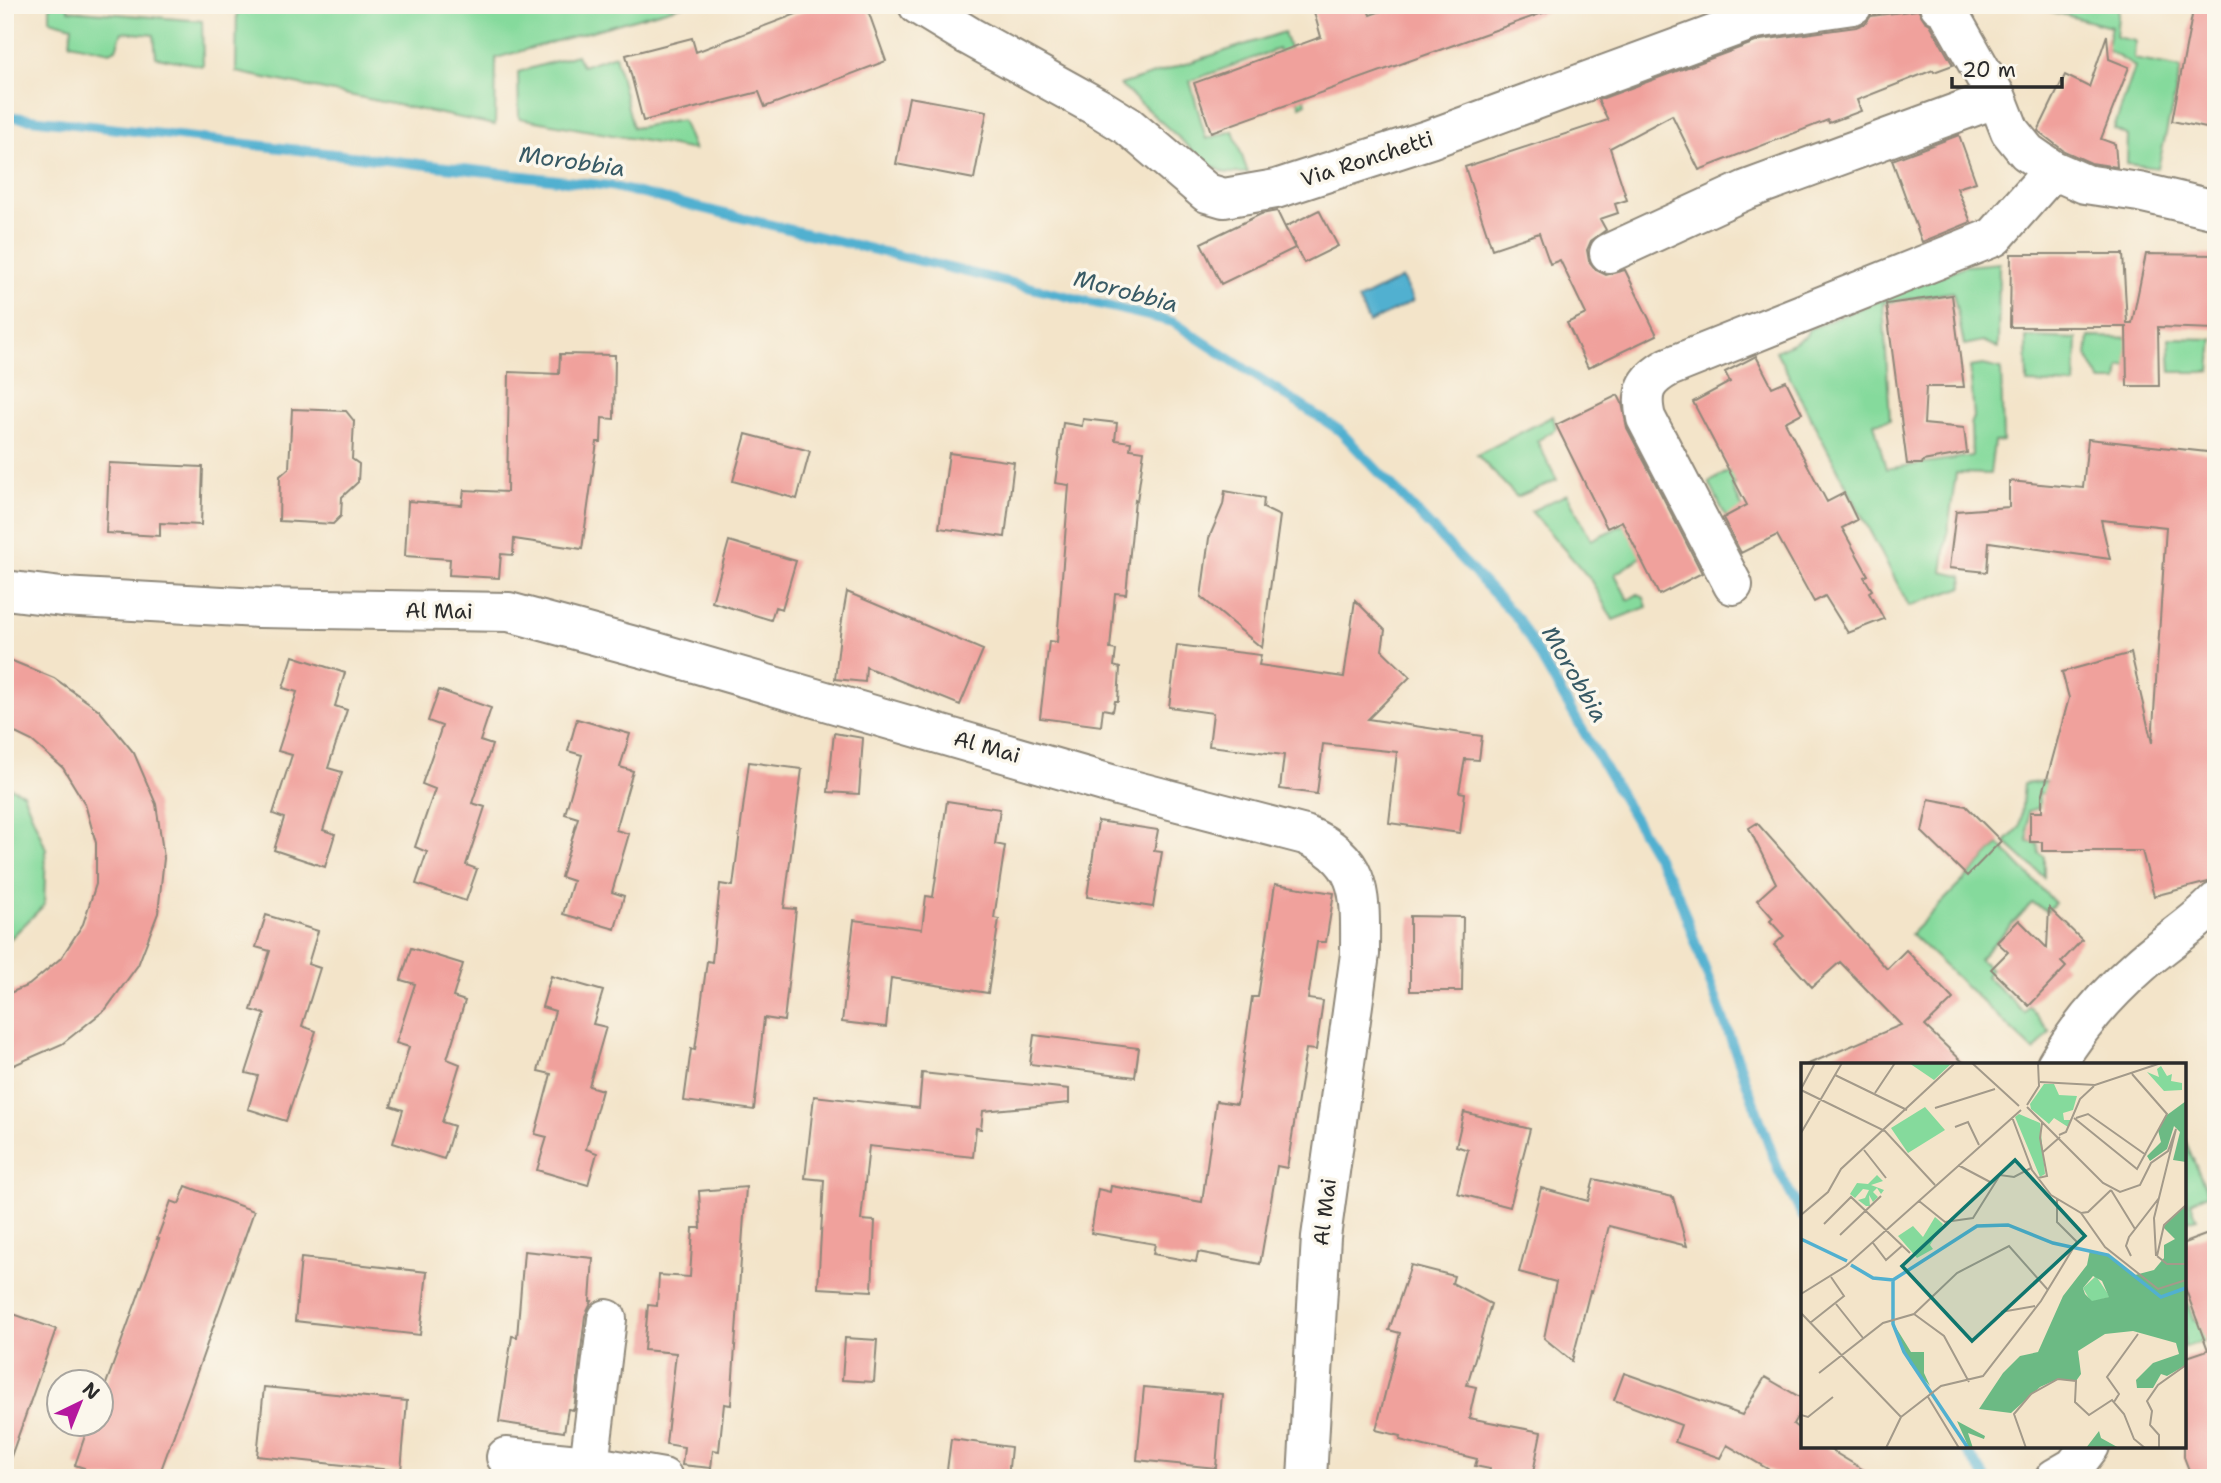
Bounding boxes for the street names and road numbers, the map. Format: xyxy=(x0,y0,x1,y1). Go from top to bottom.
street label: Via Ronchetti xyxy=(1297,124,1437,194)
street label: Al Mai xyxy=(405,596,473,626)
street label: Al Mai xyxy=(951,724,1023,770)
street label: Al Mai xyxy=(1307,1177,1343,1247)

